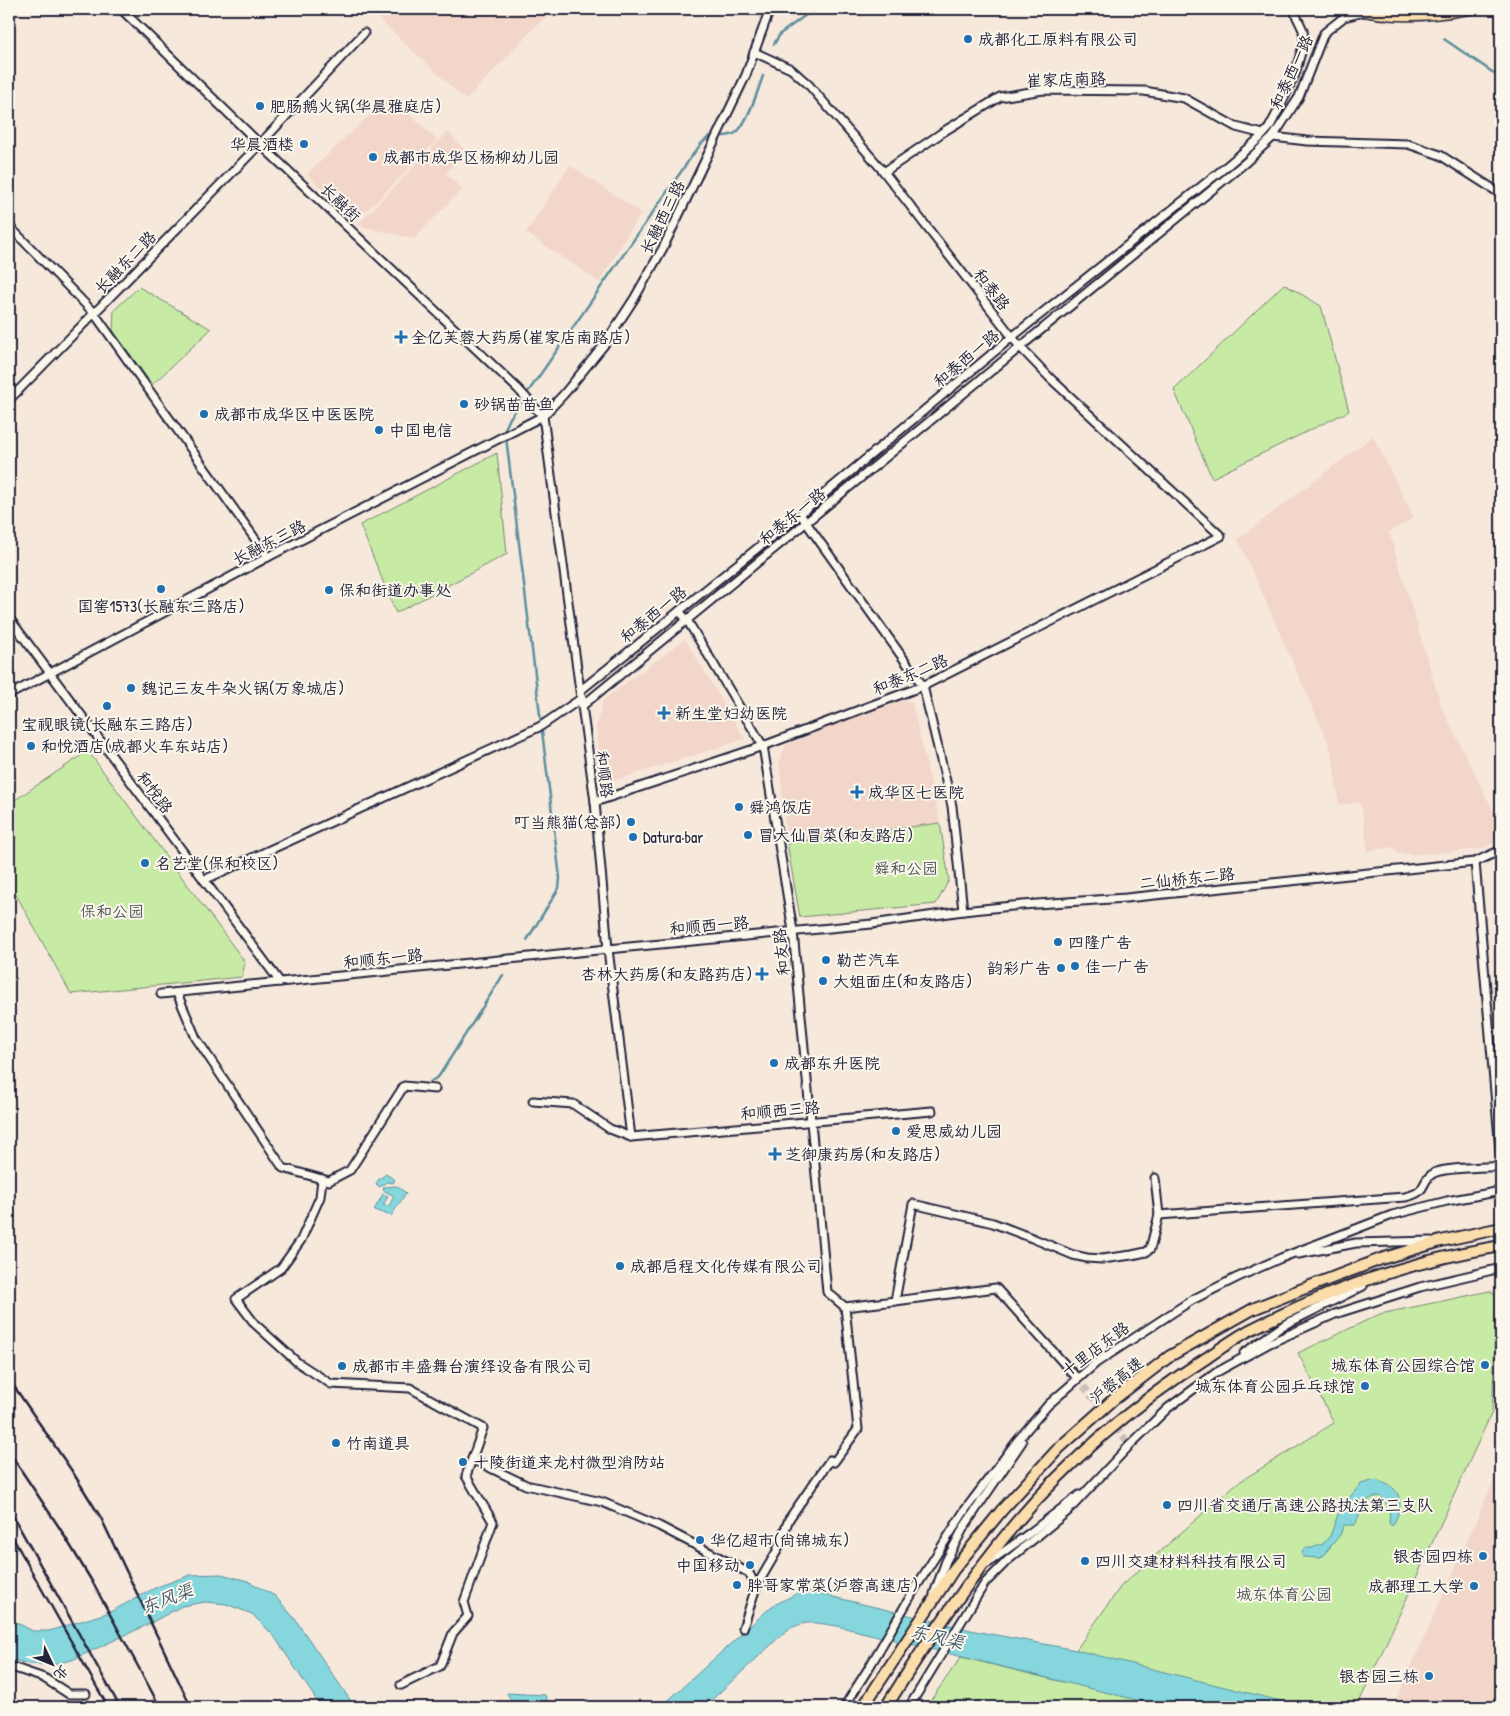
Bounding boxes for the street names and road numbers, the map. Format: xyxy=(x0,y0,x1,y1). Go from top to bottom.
street label: 和泰西一路 xyxy=(1264,31,1318,113)
street label: 崔家店南路 xyxy=(1026,67,1106,91)
street label: 长融西三路 xyxy=(635,176,689,258)
street label: 长融街 xyxy=(316,177,366,227)
street label: 长融东二路 xyxy=(89,226,161,298)
street label: 和泰路 xyxy=(969,263,1015,315)
street label: 和泰西一路 xyxy=(928,324,1004,392)
street label: 和泰东一路 xyxy=(754,482,830,550)
street label: 长融东三路 xyxy=(228,514,310,570)
street label: 和泰西一路 xyxy=(615,580,691,648)
street label: 和泰东二路 xyxy=(869,648,951,700)
street label: 和顺路 xyxy=(591,749,619,799)
street label: 和悦路 xyxy=(132,766,178,818)
street label: 二仙桥东二路 xyxy=(1138,862,1236,894)
street label: 和顺西一路 xyxy=(668,911,750,939)
street label: 和友路 xyxy=(768,927,794,977)
street label: 和顺东一路 xyxy=(342,943,424,973)
street label: 和顺西三路 xyxy=(739,1096,821,1124)
street label: 十里店东路 xyxy=(1056,1316,1134,1382)
street label: 沪蓉高速 xyxy=(1084,1351,1148,1409)

